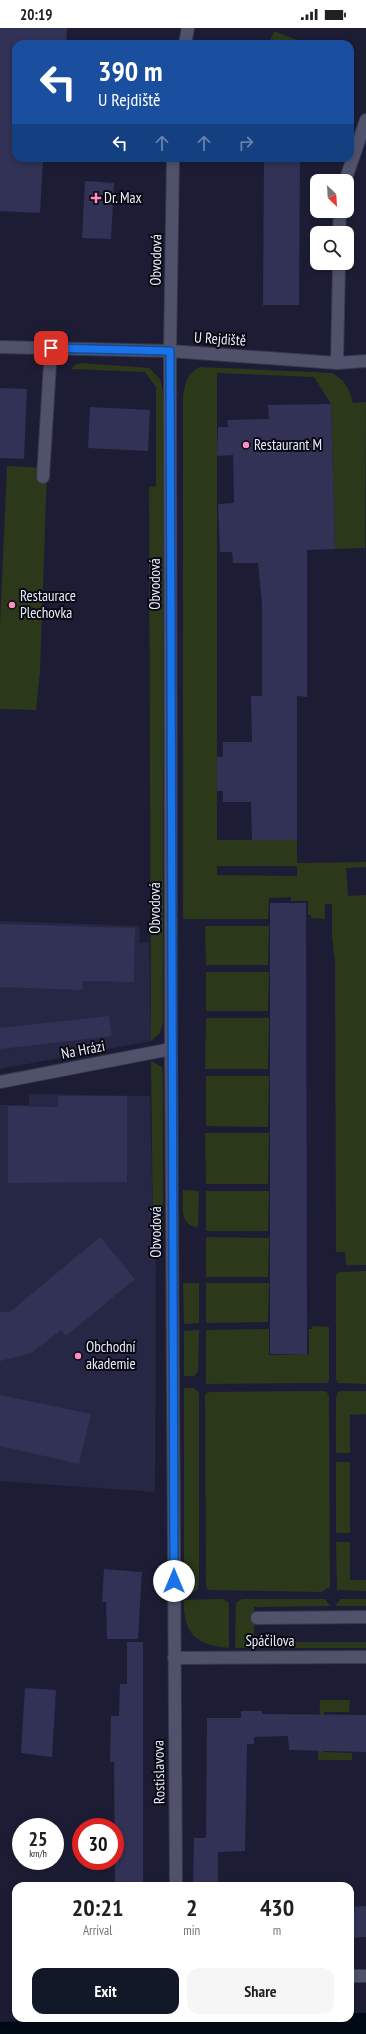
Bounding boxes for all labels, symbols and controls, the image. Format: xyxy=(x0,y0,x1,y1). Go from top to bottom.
text: 20:19 xyxy=(20,5,52,24)
text: 390 m xyxy=(98,52,162,89)
icon: left xyxy=(32,56,84,108)
text: U Rejdiště xyxy=(98,88,160,111)
icon: left xyxy=(109,132,131,154)
icon: ahead xyxy=(151,132,173,154)
icon: ahead xyxy=(193,132,215,154)
icon: right xyxy=(235,132,257,154)
north arrow xyxy=(310,174,354,218)
map controls xyxy=(310,174,354,270)
place label: Dr. Max xyxy=(104,188,142,207)
marker: Dr. Max xyxy=(91,193,101,203)
button: search xyxy=(310,226,354,270)
street label: Obvodová xyxy=(146,234,165,286)
street label: U Rejdiště xyxy=(193,327,247,350)
pin xyxy=(34,331,68,365)
icon: arrive xyxy=(40,337,62,359)
place label: Restaurant M xyxy=(254,435,322,454)
marker: Restaurant M xyxy=(241,440,251,450)
street label: Obvodová xyxy=(145,558,164,610)
place label: Restaurace Plechovka xyxy=(20,586,76,622)
marker: Restaurace Plechovka xyxy=(7,600,17,610)
street label: Obvodová xyxy=(145,882,164,934)
street label: Na Hrázi xyxy=(59,1036,106,1063)
street label: Obvodová xyxy=(146,1206,165,1258)
place label: Obchodní akademie xyxy=(86,1337,136,1373)
marker: Obchodní akademie xyxy=(73,1351,83,1361)
position arrow xyxy=(153,1560,195,1602)
street label: Spáčilova xyxy=(245,1631,295,1650)
street label: Rostislavova xyxy=(148,1740,169,1804)
speed limit sign: 30 xyxy=(72,1818,124,1870)
text: 25 xyxy=(28,1826,48,1852)
text: km/h xyxy=(29,1847,47,1860)
text: 20:21 xyxy=(72,1892,124,1923)
text: 2 xyxy=(186,1892,197,1923)
text: 430 xyxy=(260,1892,294,1923)
text: Arrival xyxy=(83,1922,112,1939)
text: min xyxy=(183,1922,200,1939)
text: m xyxy=(273,1922,281,1939)
button: Exit xyxy=(32,1968,179,2014)
button: Share xyxy=(187,1968,334,2014)

